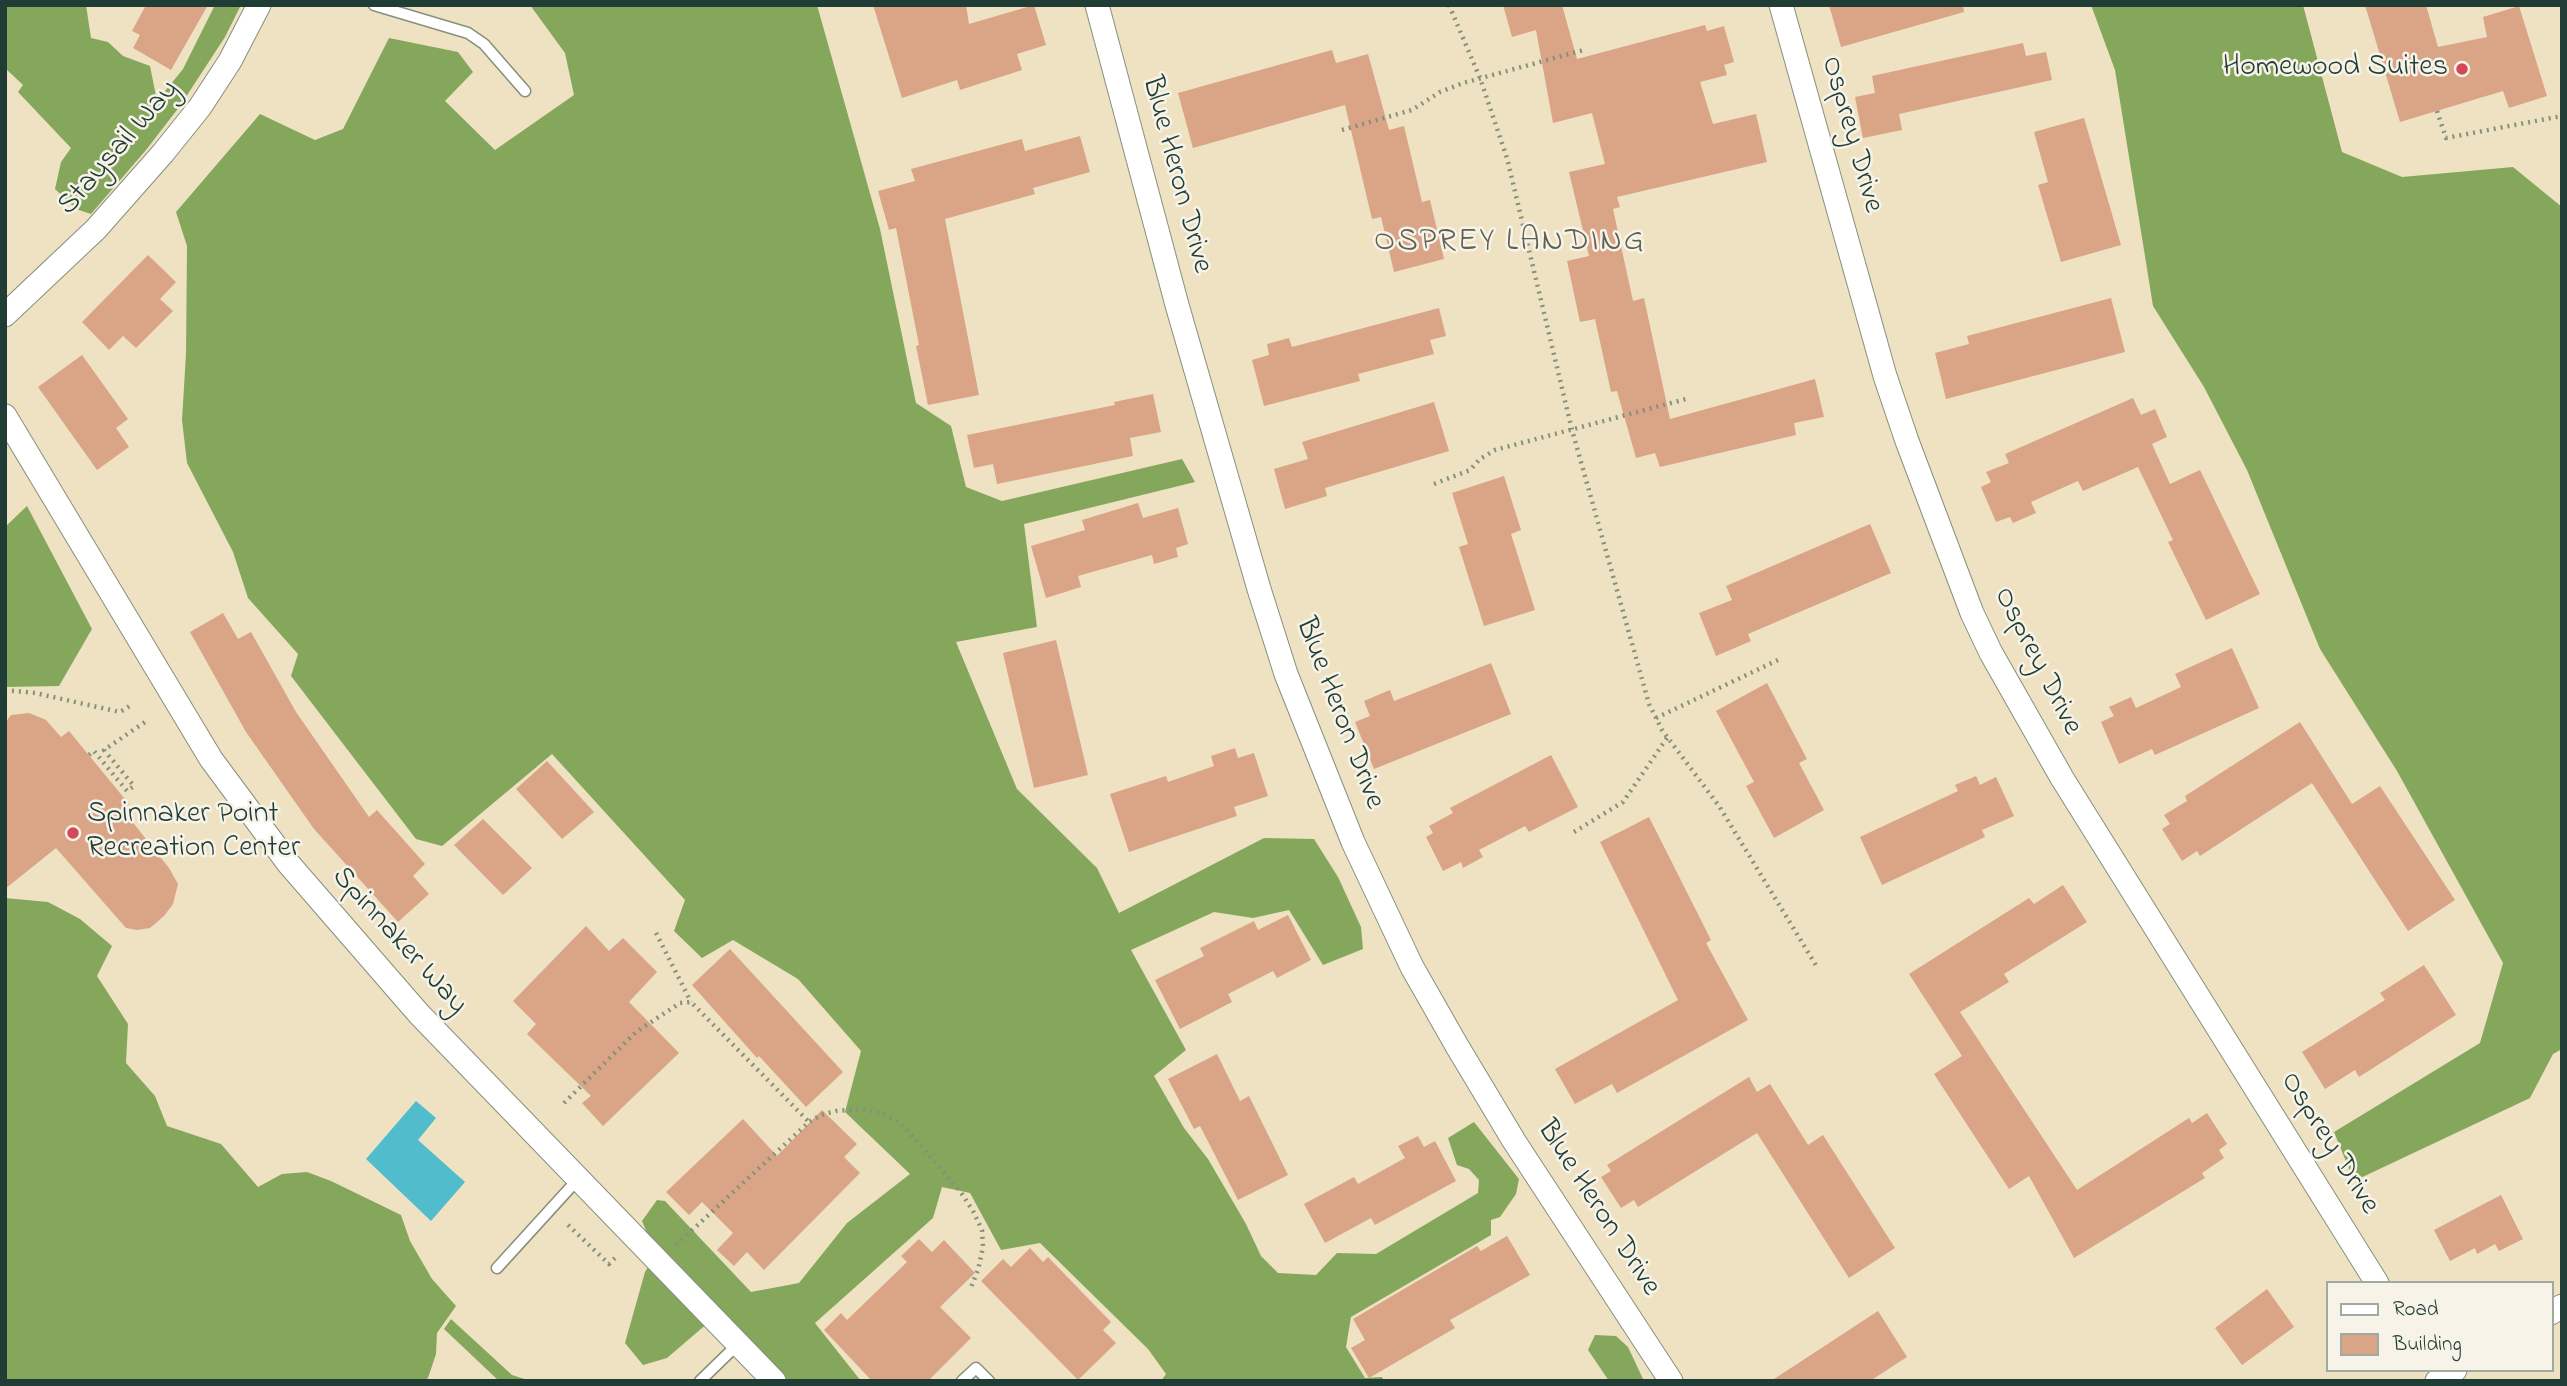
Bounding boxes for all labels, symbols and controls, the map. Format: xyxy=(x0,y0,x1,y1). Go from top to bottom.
place label: Homewood Suites xyxy=(2223,51,2448,87)
street label: Osprey Drive xyxy=(1811,53,1889,217)
marker: Homewood Suites xyxy=(2454,61,2470,77)
street label: Blue Heron Drive xyxy=(1131,73,1219,277)
street label: Staysail Way xyxy=(51,74,189,224)
district label: OSPREY LANDING xyxy=(1376,225,1644,263)
street label: Osprey Drive xyxy=(1983,582,2089,742)
street label: Blue Heron Drive xyxy=(1285,613,1391,815)
place label: Spinnaker Point Recreation Center xyxy=(87,798,300,868)
marker: Spinnaker Point Recreation Center xyxy=(65,825,81,841)
street label: Spinnaker Way xyxy=(322,861,474,1023)
street label: Osprey Drive xyxy=(2270,1066,2386,1222)
street label: Blue Heron Drive xyxy=(1527,1114,1667,1304)
legend xyxy=(2326,1281,2553,1372)
text: Road xyxy=(2393,1295,2439,1325)
text: Building xyxy=(2393,1330,2462,1360)

